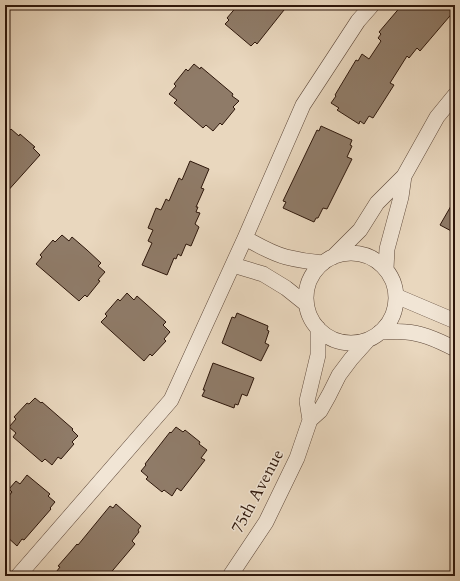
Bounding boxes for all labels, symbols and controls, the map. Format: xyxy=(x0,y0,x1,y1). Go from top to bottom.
street label: 75th Avenue xyxy=(226,445,289,537)

